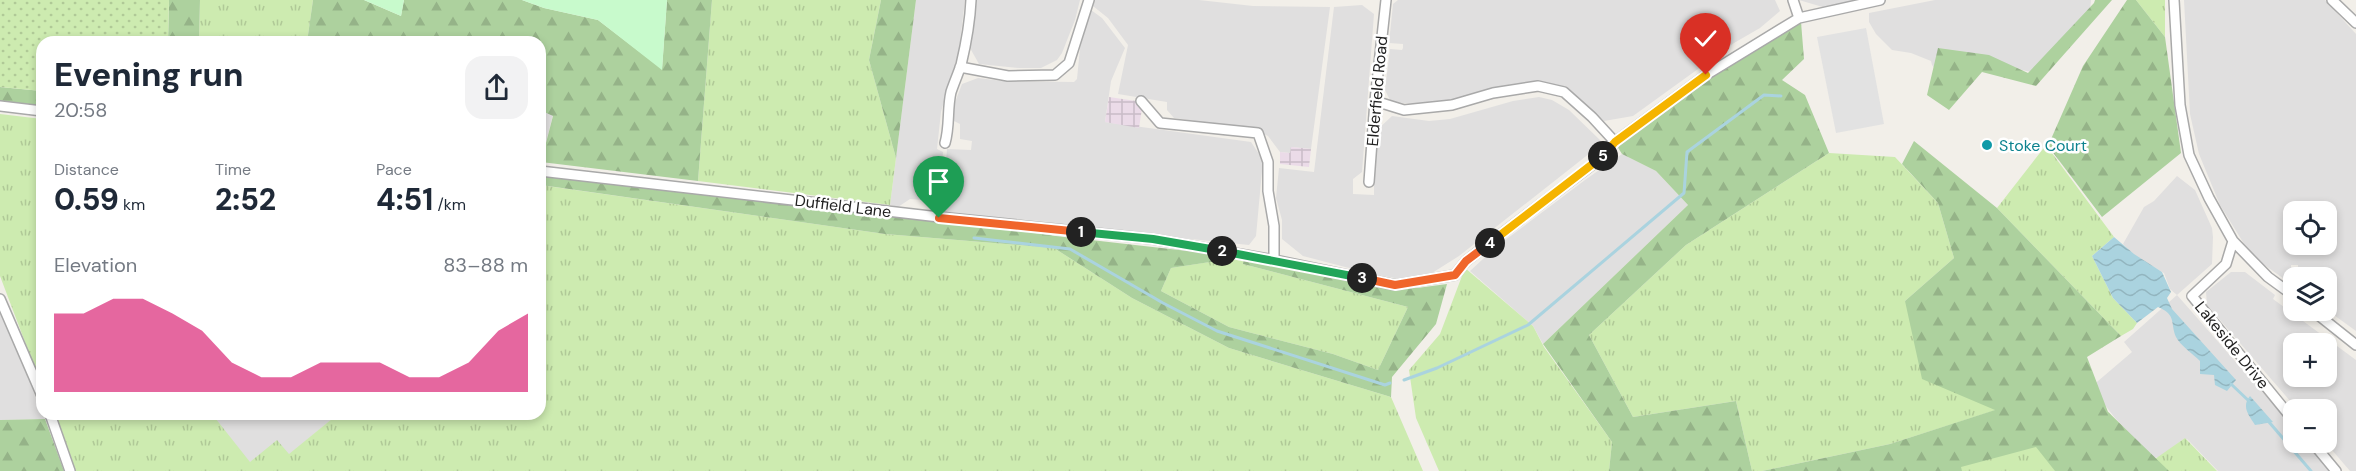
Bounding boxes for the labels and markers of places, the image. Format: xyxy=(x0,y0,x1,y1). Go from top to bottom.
pin xyxy=(1680,13,1731,75)
place label: Stoke Court xyxy=(1999,135,2087,156)
marker: Stoke Court xyxy=(1980,138,1994,152)
pin: 5 xyxy=(1588,141,1618,171)
pin xyxy=(913,156,964,218)
pin: 1 xyxy=(1066,217,1096,247)
pin: 4 xyxy=(1475,228,1505,258)
pin: 2 xyxy=(1207,236,1237,266)
pin: 3 xyxy=(1347,263,1377,293)

